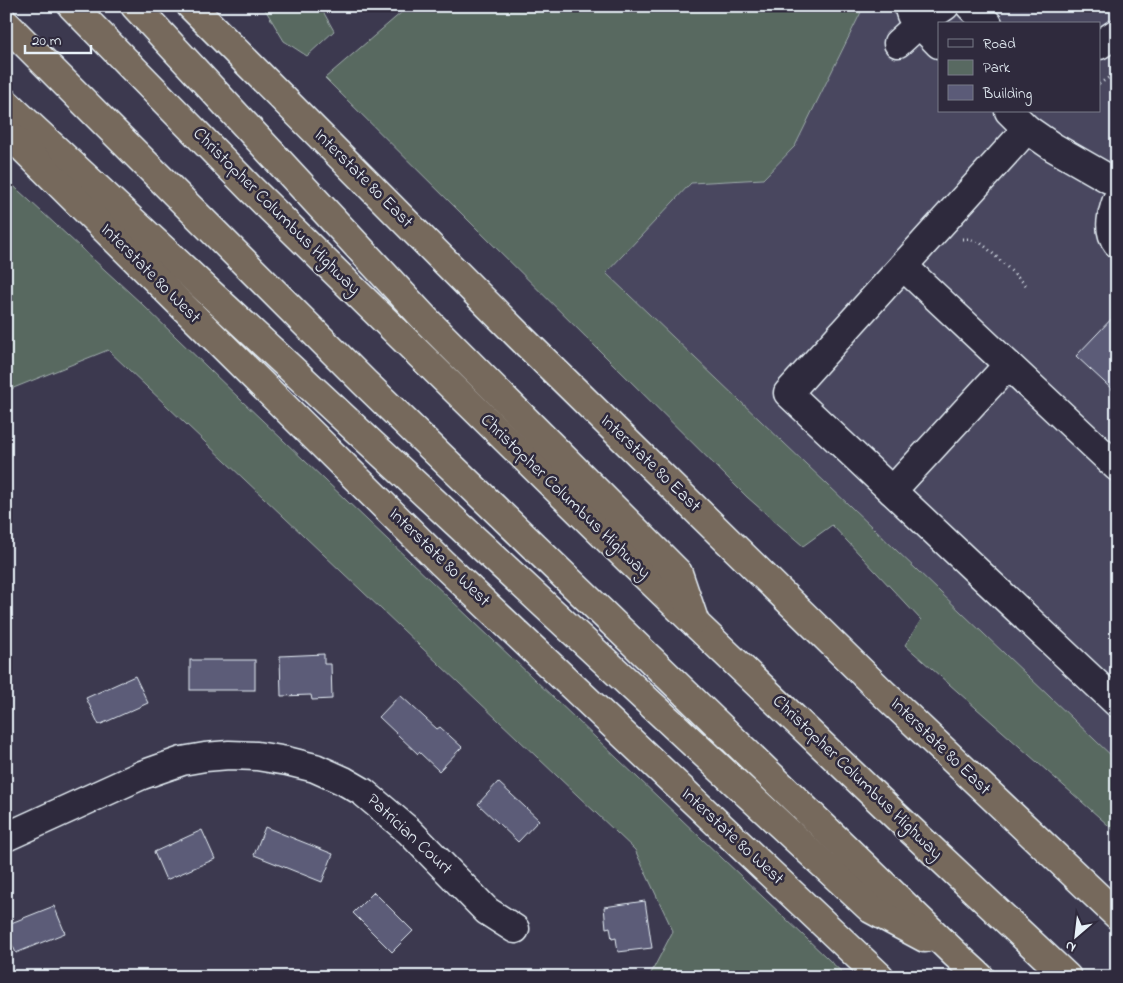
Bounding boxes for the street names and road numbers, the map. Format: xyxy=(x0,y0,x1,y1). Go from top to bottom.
street label: Christopher Columbus Highway xyxy=(185,122,366,303)
street label: Interstate 80 East xyxy=(307,123,419,235)
street label: Interstate 80 West xyxy=(94,218,206,330)
street label: Christopher Columbus Highway xyxy=(473,408,656,586)
street label: Interstate 80 East xyxy=(594,409,706,519)
street label: Interstate 80 West xyxy=(382,503,496,613)
street label: Christopher Columbus Highway xyxy=(765,689,948,867)
street label: Interstate 80 East xyxy=(884,692,996,802)
street label: Interstate 80 West xyxy=(675,782,789,892)
street label: Patrician Court xyxy=(360,788,458,882)

